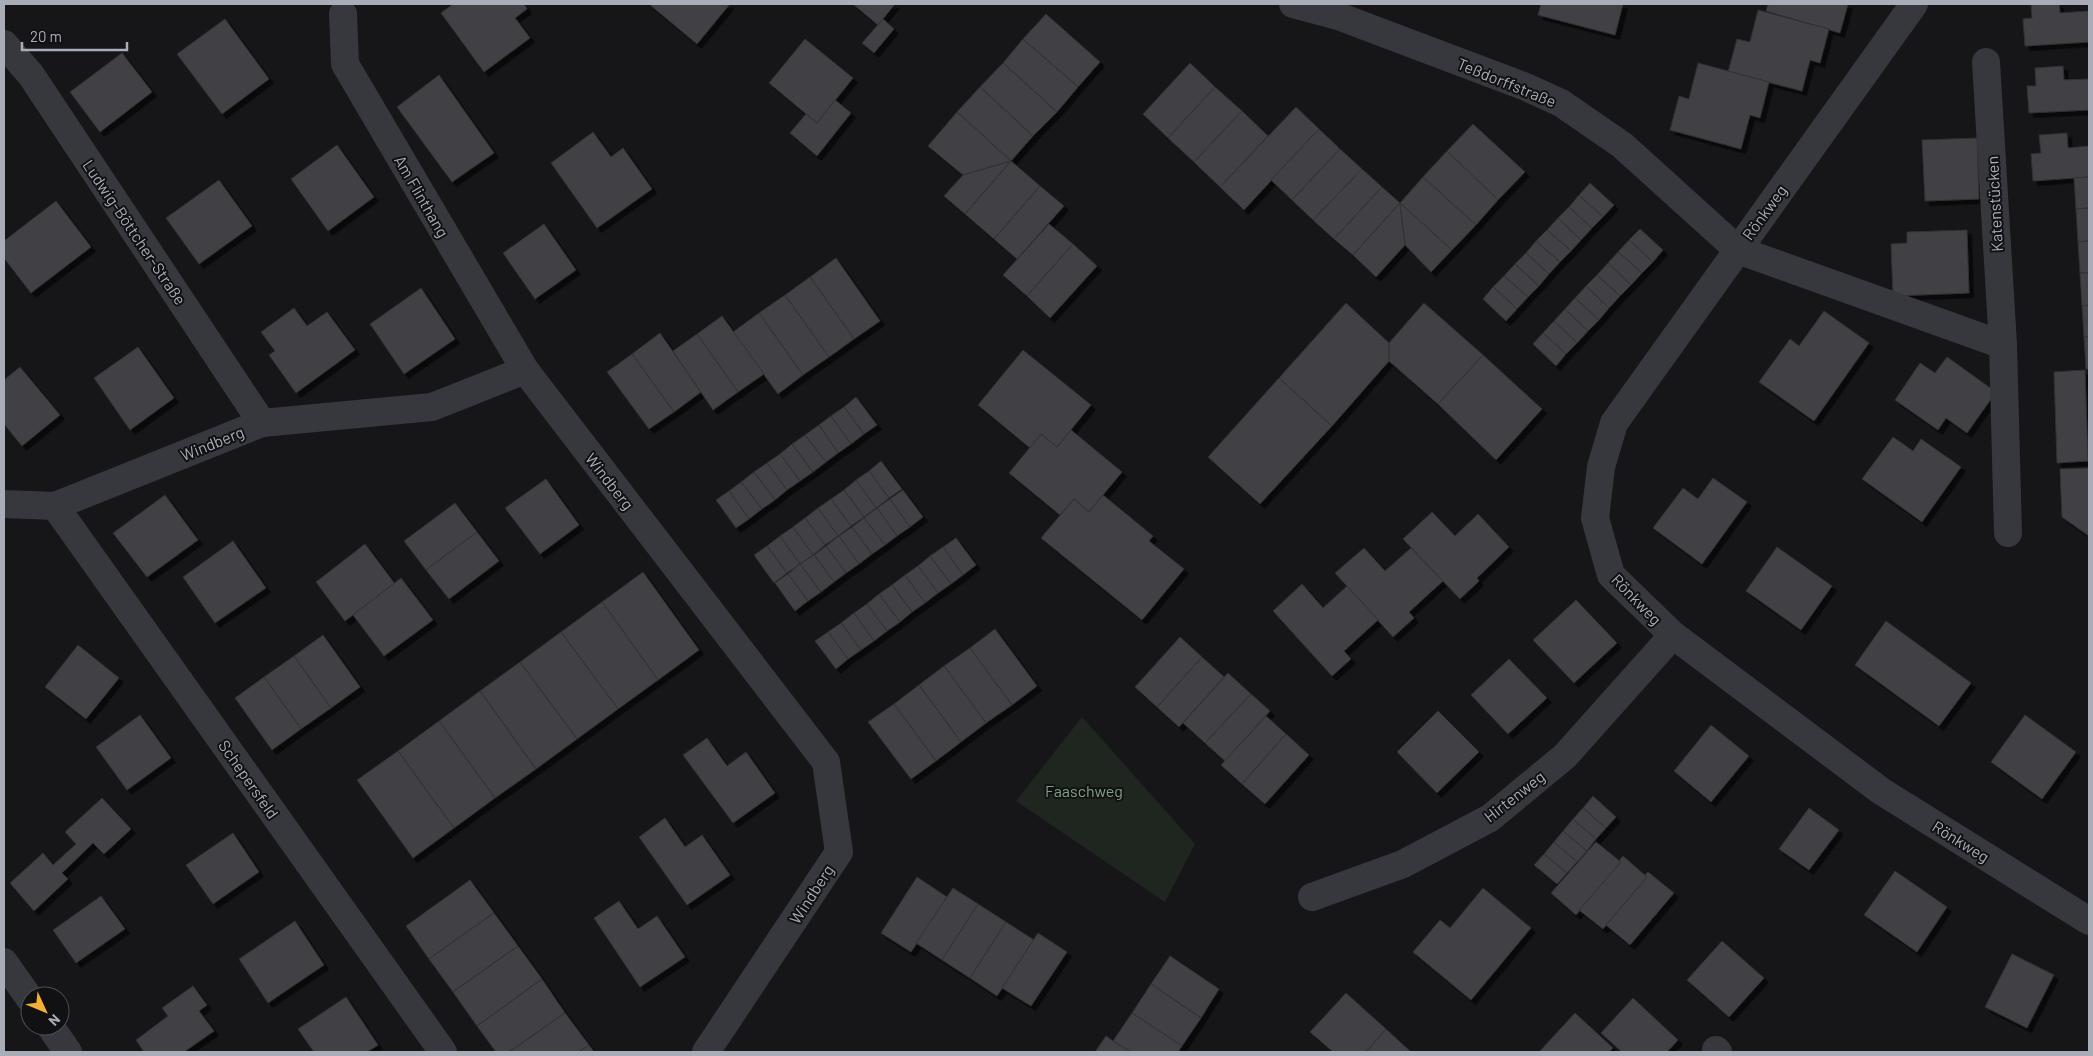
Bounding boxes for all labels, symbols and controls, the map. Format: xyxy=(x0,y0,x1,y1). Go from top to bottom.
scale bar xyxy=(22,20,128,52)
text: 20 m xyxy=(30,27,62,45)
street label: Teßdorffstraße xyxy=(1455,54,1559,110)
street label: Am Flinthang xyxy=(391,152,453,240)
street label: Ludwig-Böttcher-Straße xyxy=(79,156,191,308)
street label: Katenstücken xyxy=(1982,156,2006,252)
street label: Rönkweg xyxy=(1738,181,1790,243)
street label: Windberg xyxy=(178,422,246,464)
street label: Windberg xyxy=(582,449,638,513)
street label: Rönkweg xyxy=(1608,570,1666,628)
street label: Schepersfeld xyxy=(215,736,283,822)
street label: Hirtenweg xyxy=(1480,766,1548,826)
park label: Faaschweg xyxy=(1045,781,1123,800)
street label: Rönkweg xyxy=(1929,816,1993,866)
street label: Windberg xyxy=(785,861,837,927)
north arrow xyxy=(20,986,70,1036)
text: N xyxy=(45,1011,64,1030)

